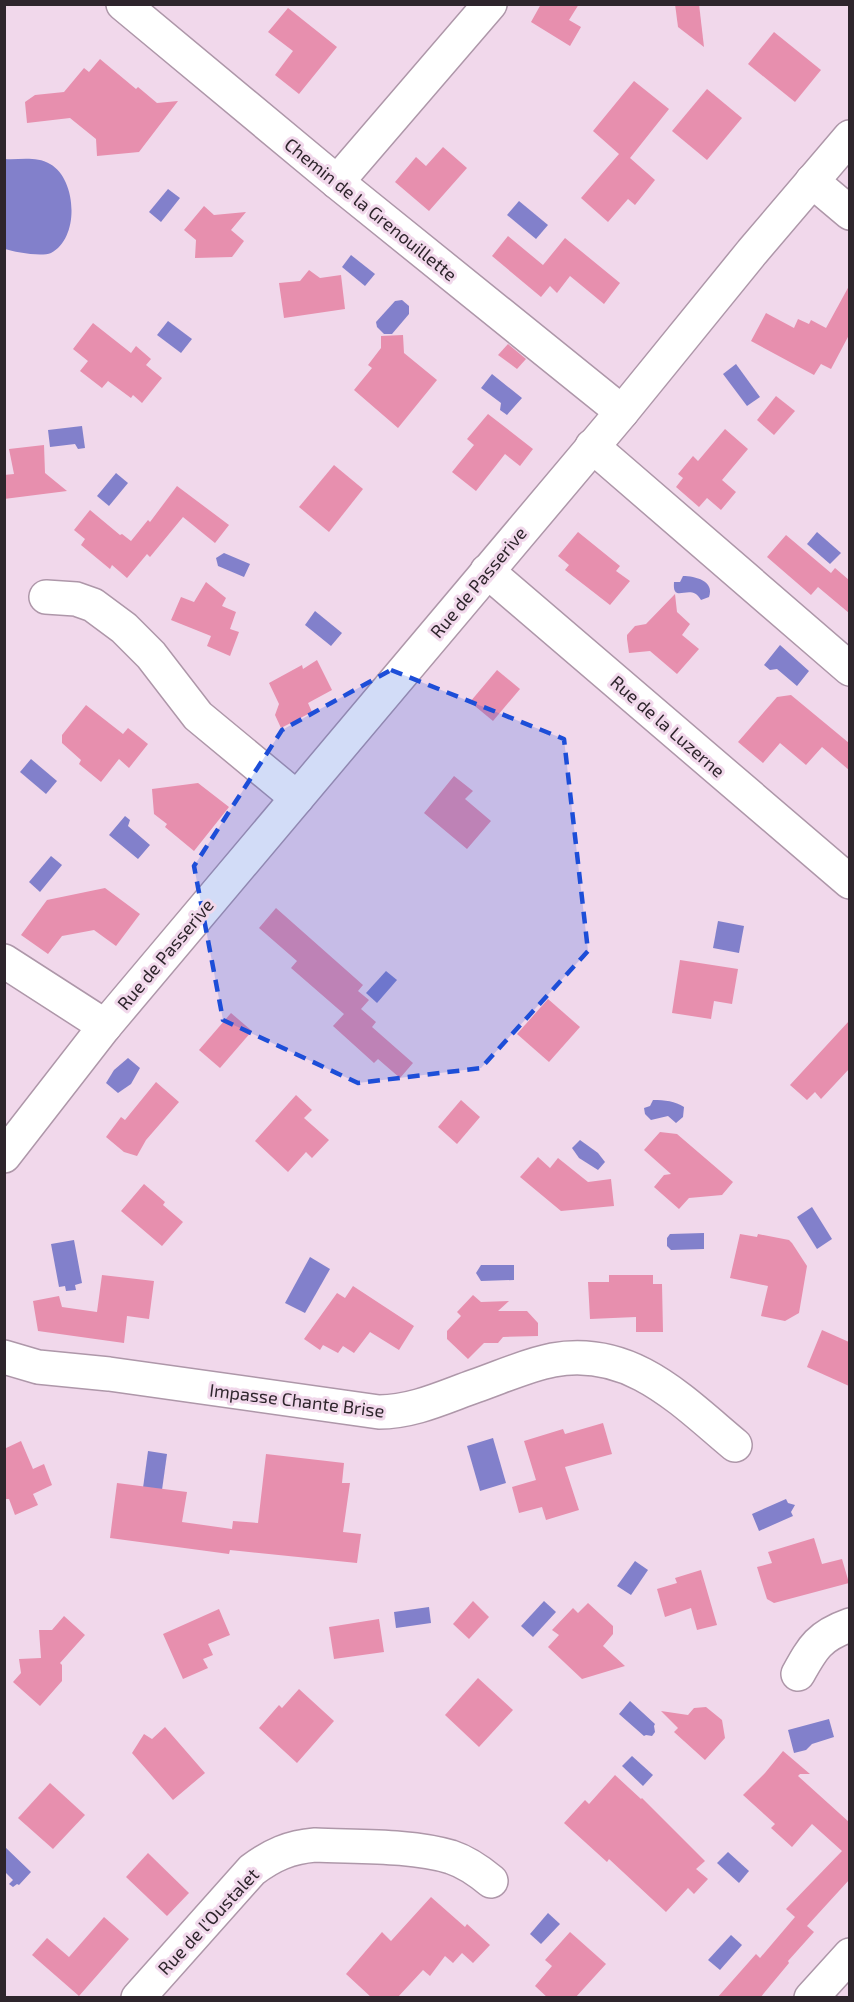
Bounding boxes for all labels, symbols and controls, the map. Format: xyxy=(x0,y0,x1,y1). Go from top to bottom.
street label: Chemin de la Grenouillette xyxy=(280,133,462,285)
street label: Rue de Passerive xyxy=(425,522,531,642)
street label: Rue de la Luzerne xyxy=(606,670,730,782)
street label: Rue de Passerive xyxy=(112,894,218,1014)
street label: Impasse Chante Brise xyxy=(208,1378,386,1422)
street label: Rue de l'Oustalet xyxy=(153,1863,263,1979)

